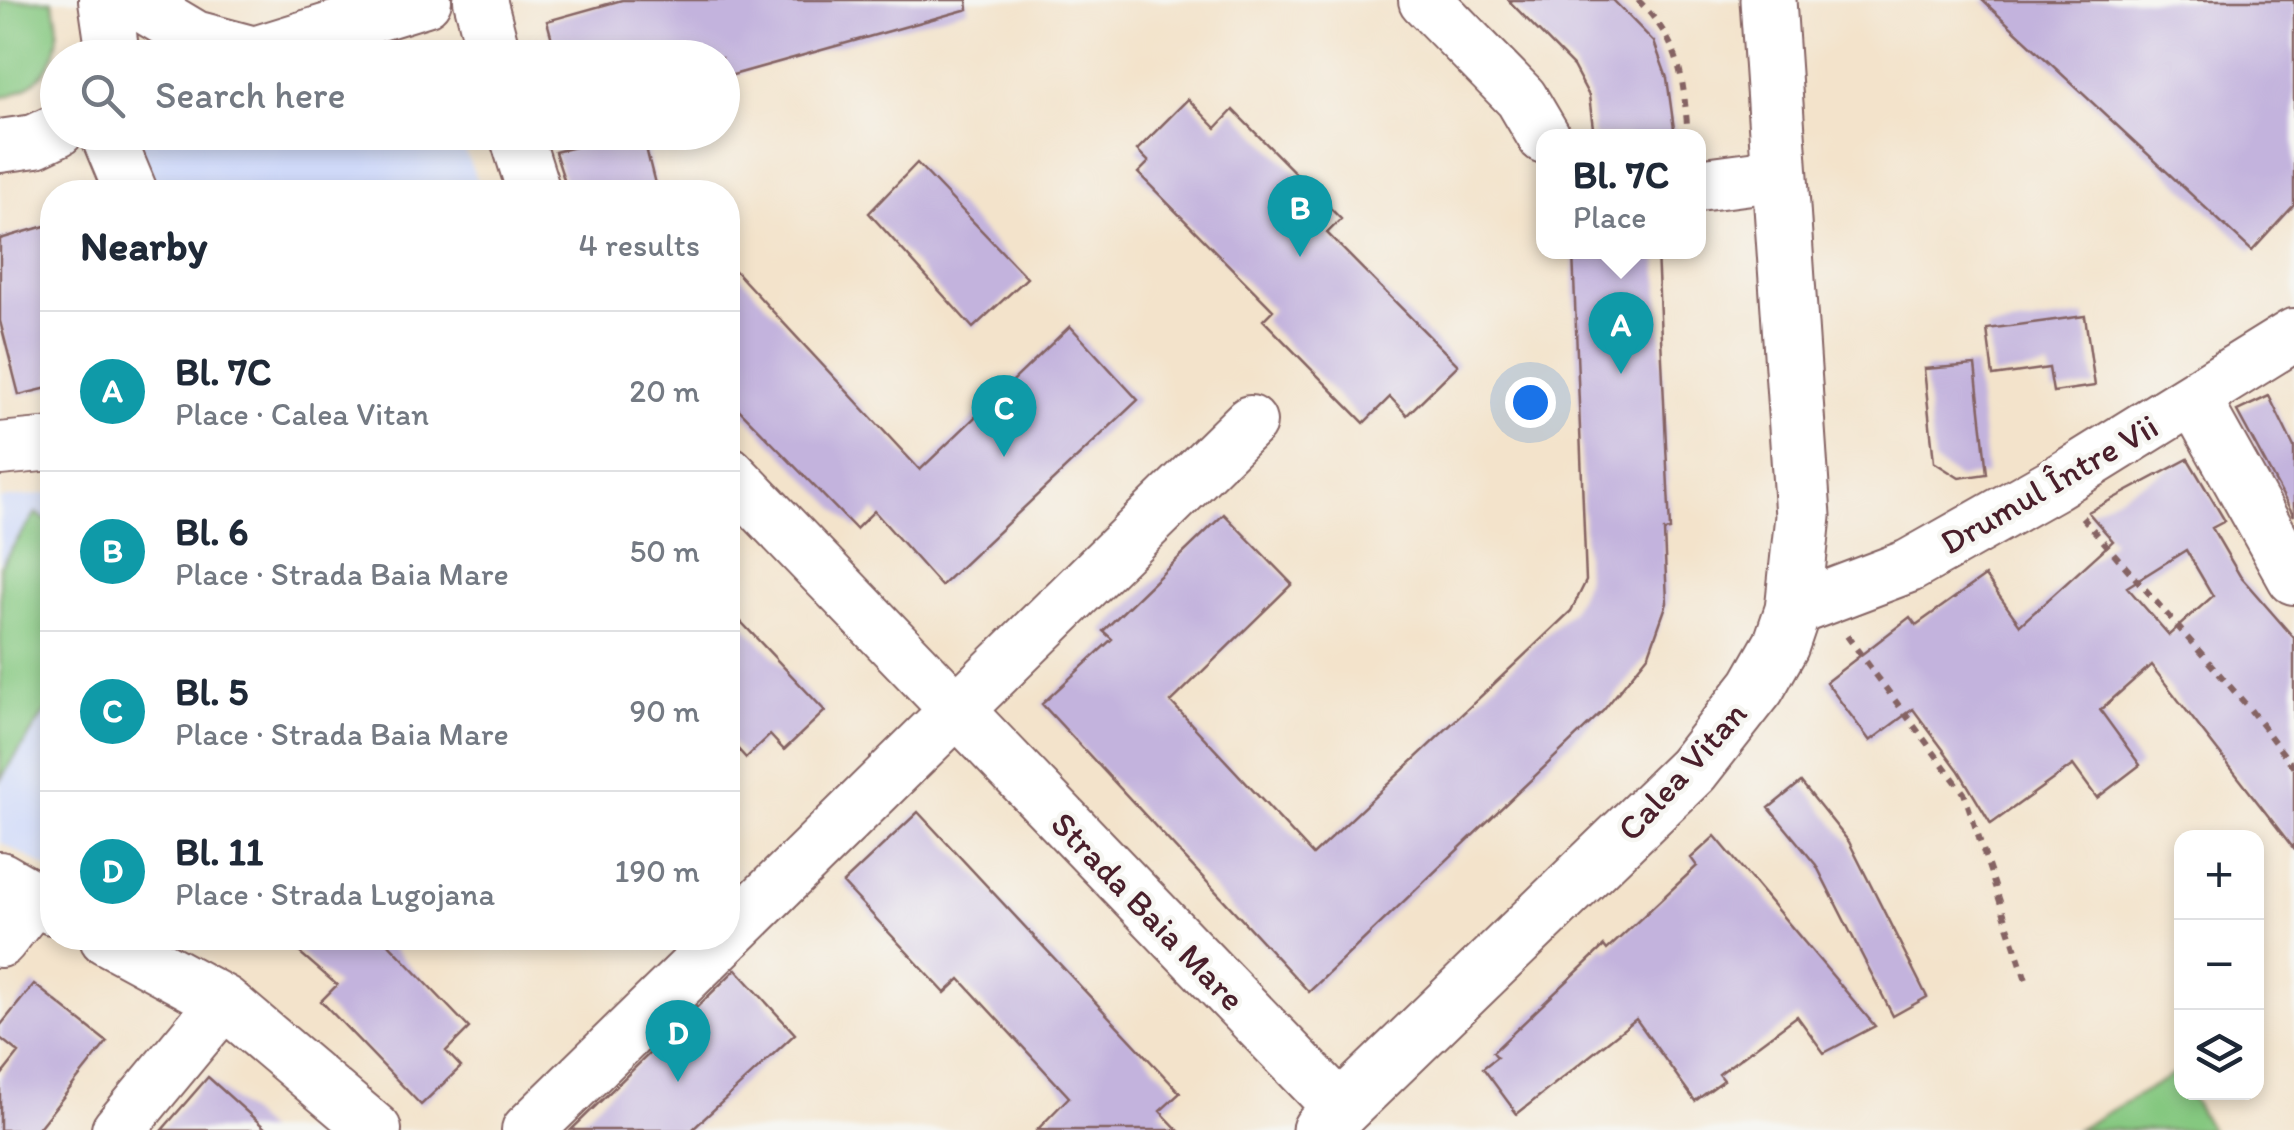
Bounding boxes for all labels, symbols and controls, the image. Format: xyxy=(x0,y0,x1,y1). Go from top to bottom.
search box xyxy=(40,40,740,150)
icon: search xyxy=(75,68,130,123)
text: Search here xyxy=(155,72,346,118)
popup xyxy=(1536,129,1706,259)
text: Bl. 7C xyxy=(1573,152,1669,198)
pin: B xyxy=(1268,174,1332,257)
text: Place xyxy=(1573,198,1647,236)
text: Nearby xyxy=(80,220,207,271)
text: 4 results xyxy=(579,226,700,264)
pin: A xyxy=(1588,292,1654,374)
text: Bl. 7C xyxy=(175,349,271,395)
text: A xyxy=(102,372,123,410)
text: 20 m xyxy=(629,372,700,410)
pin: C xyxy=(972,374,1036,457)
your location xyxy=(1505,377,1556,428)
text: Place · Calea Vitan xyxy=(175,395,429,433)
street label: Drumul Între Vii xyxy=(1933,405,2165,563)
text: Bl. 6 xyxy=(175,509,248,555)
text: B xyxy=(102,532,123,570)
text: 50 m xyxy=(629,532,700,570)
text: Place · Strada Baia Mare xyxy=(175,555,509,593)
text: Bl. 5 xyxy=(175,669,248,715)
text: C xyxy=(102,692,123,730)
text: 90 m xyxy=(629,692,700,730)
street label: Calea Vitan xyxy=(1608,693,1756,849)
text: Place · Strada Baia Mare xyxy=(175,715,509,753)
street label: Strada Baia Mare xyxy=(1043,803,1253,1019)
text: Bl. 11 xyxy=(175,829,263,875)
map controls xyxy=(2174,830,2264,1100)
button: + xyxy=(2174,830,2264,920)
text: D xyxy=(102,852,123,890)
text: 190 m xyxy=(615,852,700,890)
text: Place · Strada Lugojana xyxy=(175,875,495,913)
button: − xyxy=(2174,920,2264,1010)
pin: D xyxy=(646,1000,710,1082)
button: layers xyxy=(2174,1010,2264,1100)

